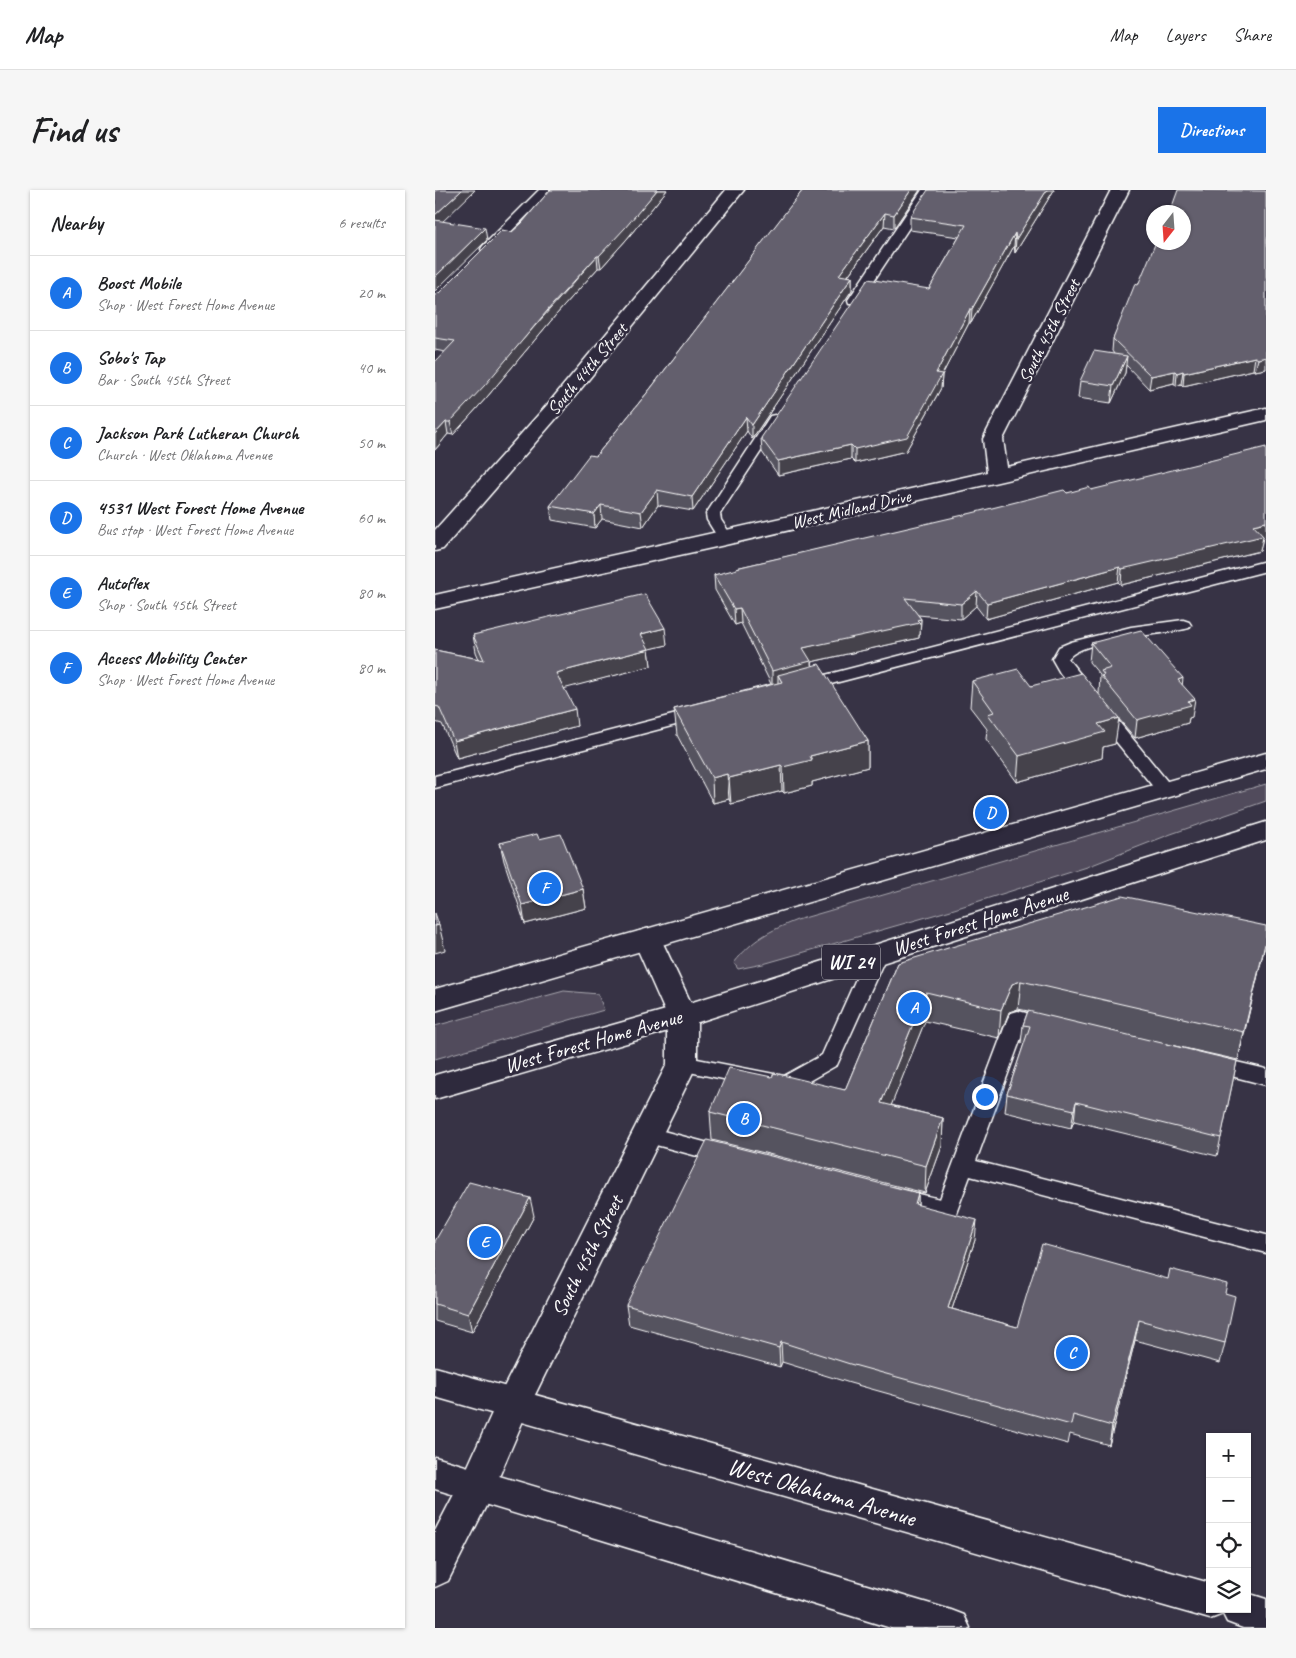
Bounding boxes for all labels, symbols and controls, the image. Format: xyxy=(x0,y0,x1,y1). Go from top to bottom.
text: Map xyxy=(25,20,62,50)
text: Map xyxy=(1110,24,1138,46)
text: Layers xyxy=(1166,24,1205,46)
text: Share xyxy=(1233,24,1271,46)
button: Directions xyxy=(1158,107,1266,153)
text: Find us xyxy=(30,108,117,153)
north arrow xyxy=(1146,205,1191,250)
text: Nearby xyxy=(50,210,103,236)
text: 6 results xyxy=(338,213,385,233)
text: Boost Mobile xyxy=(97,271,181,295)
street label: South 45th Street xyxy=(1013,274,1086,387)
text: A xyxy=(62,283,70,303)
text: 20 m xyxy=(358,283,385,303)
text: Shop · West Forest Home Avenue xyxy=(97,295,274,315)
street label: South 44th Street xyxy=(542,317,633,420)
text: Sobo's Tap xyxy=(97,346,165,370)
text: B xyxy=(62,358,70,378)
text: 40 m xyxy=(358,358,385,378)
text: Bar · South 45th Street xyxy=(97,370,230,390)
text: Jackson Park Lutheran Church xyxy=(97,421,299,445)
text: C xyxy=(62,433,70,453)
text: 50 m xyxy=(358,433,385,453)
text: Church · West Oklahoma Avenue xyxy=(97,445,272,465)
street label: West Midland Drive xyxy=(790,484,914,533)
text: 4531 West Forest Home Avenue xyxy=(97,496,303,520)
text: D xyxy=(61,508,71,528)
text: 60 m xyxy=(358,508,385,528)
text: Bus stop · West Forest Home Avenue xyxy=(97,520,293,540)
text: Autoflex xyxy=(97,571,148,595)
text: E xyxy=(62,583,70,603)
text: 80 m xyxy=(358,583,385,603)
text: Shop · South 45th Street xyxy=(97,595,236,615)
text: Access Mobility Center xyxy=(97,646,246,670)
text: F xyxy=(62,658,70,678)
text: 80 m xyxy=(358,658,385,678)
text: Shop · West Forest Home Avenue xyxy=(97,670,274,690)
pin: D xyxy=(975,794,1007,832)
pin: F xyxy=(529,869,561,907)
street label: West Forest Home Avenue xyxy=(889,880,1072,962)
road number: WI 24 xyxy=(822,944,880,980)
pin: A xyxy=(898,989,930,1027)
street label: West Forest Home Avenue xyxy=(502,1003,686,1079)
your location xyxy=(972,1084,998,1110)
pin: B xyxy=(728,1100,760,1138)
street label: South 45th Street xyxy=(545,1189,630,1321)
pin: E xyxy=(469,1223,501,1261)
pin: C xyxy=(1056,1334,1088,1372)
map controls xyxy=(1206,1433,1251,1613)
button: + xyxy=(1206,1433,1251,1478)
street label: West Oklahoma Avenue xyxy=(724,1450,921,1535)
button: − xyxy=(1206,1478,1251,1523)
button: locate xyxy=(1206,1523,1251,1568)
button: layers xyxy=(1206,1568,1251,1613)

